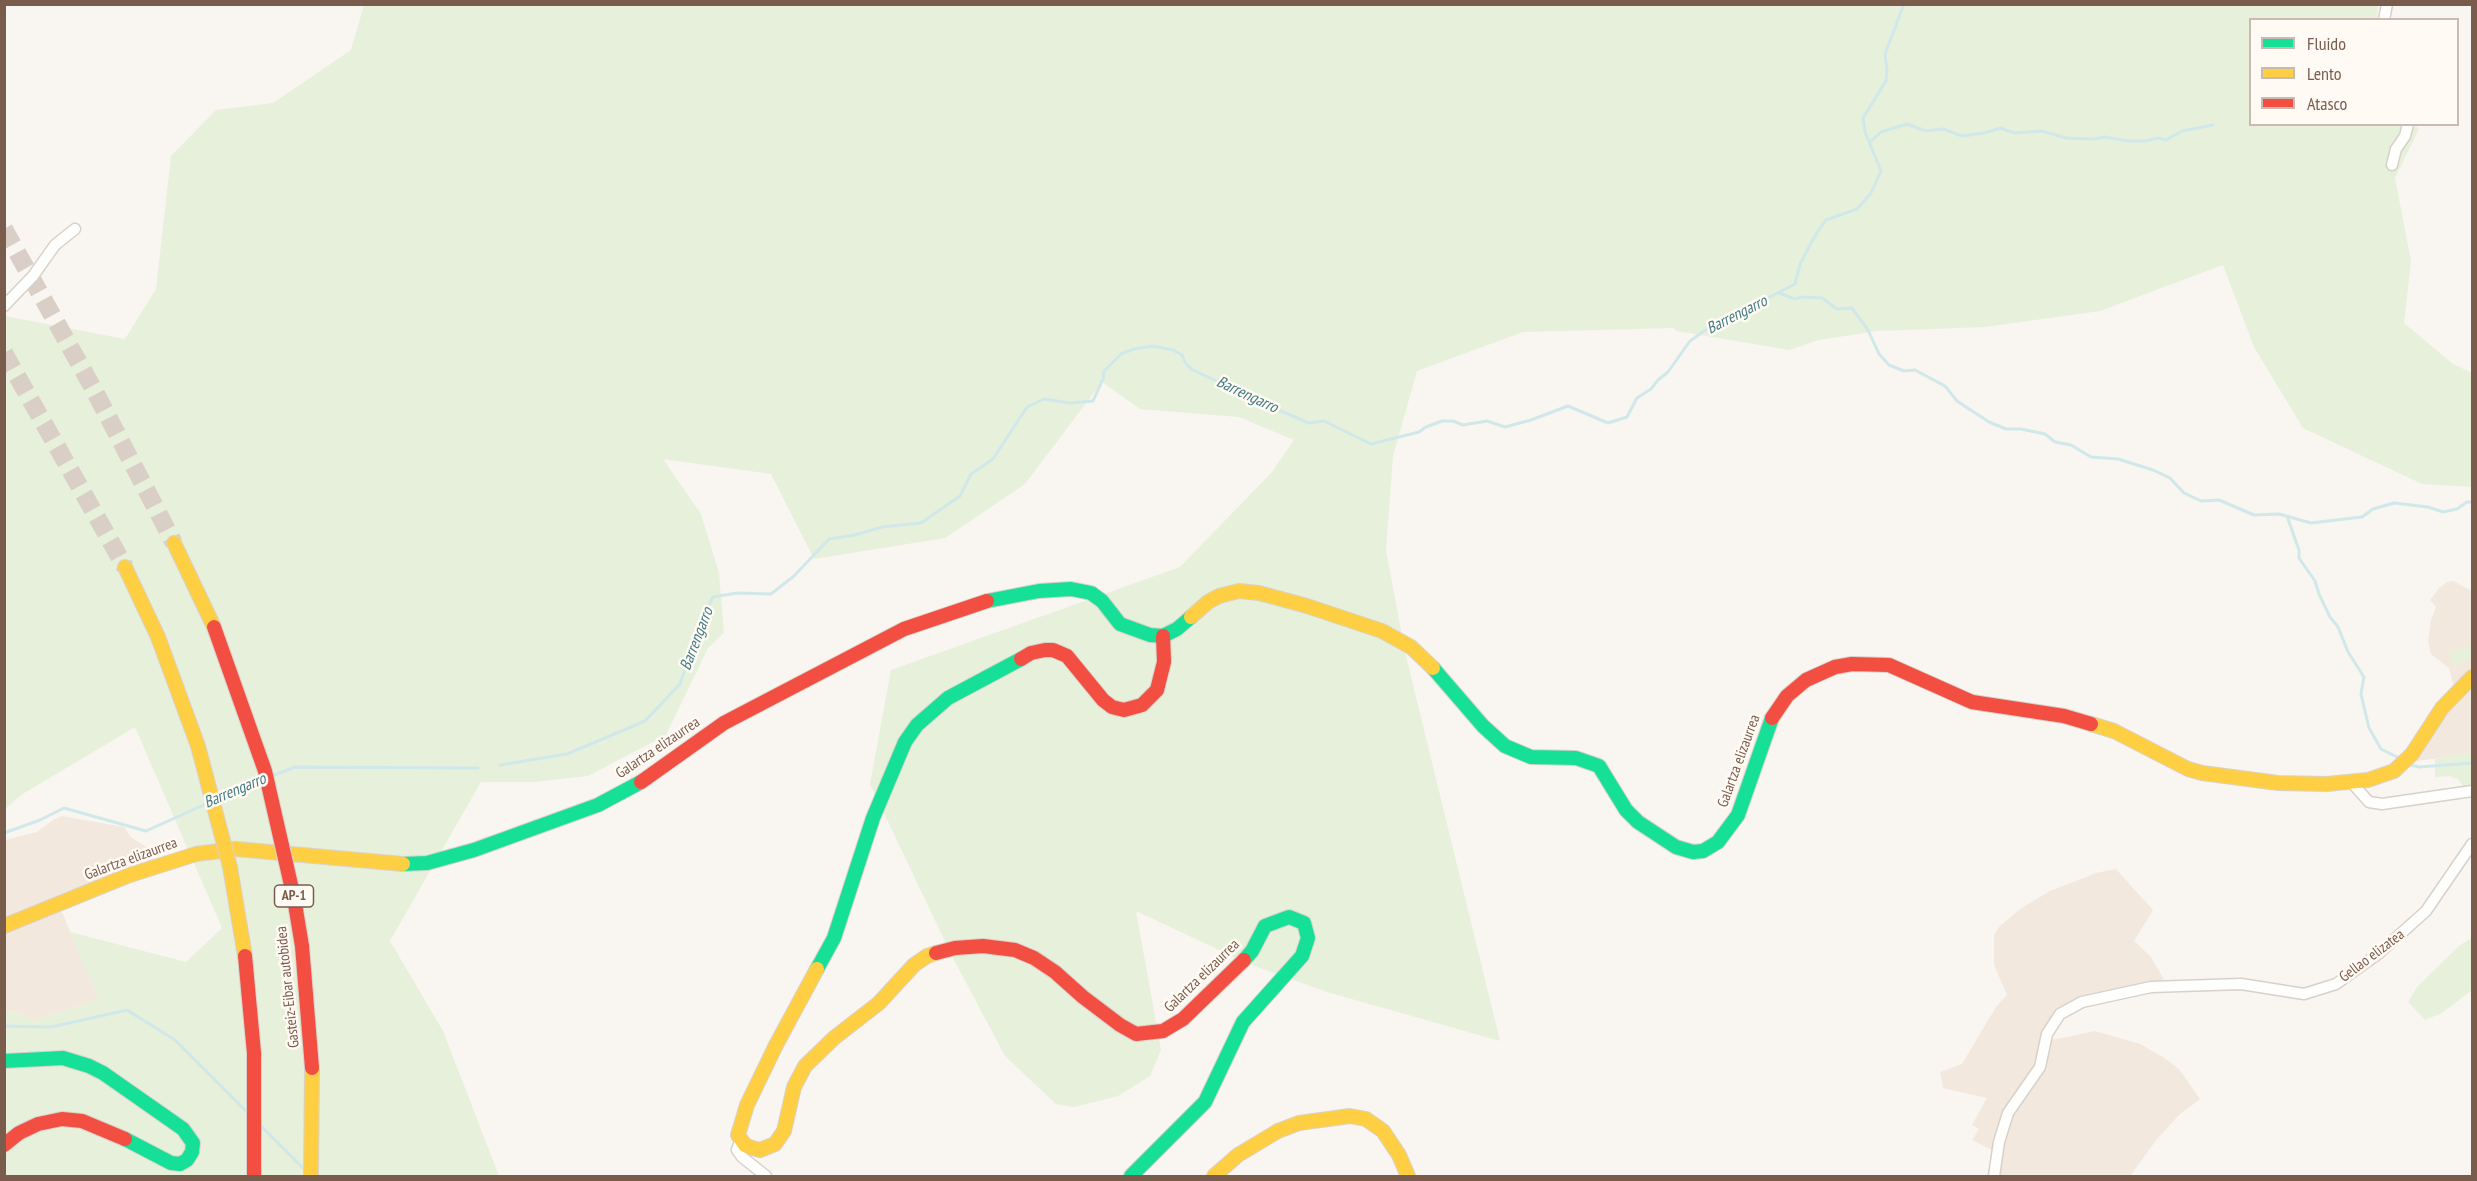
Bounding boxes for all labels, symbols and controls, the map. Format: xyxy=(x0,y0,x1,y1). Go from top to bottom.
legend xyxy=(2249,18,2459,126)
text: Fluido xyxy=(2307,32,2346,55)
text: Lento xyxy=(2307,62,2342,85)
text: Atasco xyxy=(2307,92,2347,115)
water label: Barrengarro xyxy=(1704,292,1770,338)
water label: Barrengarro xyxy=(1213,372,1281,418)
water label: Barrengarro xyxy=(676,605,718,673)
street label: Galartza elizaurrea xyxy=(1714,712,1764,810)
street label: Galartza elizaurrea xyxy=(613,713,703,783)
water label: Barrengarro xyxy=(201,769,269,813)
street label: Galartza elizaurrea xyxy=(82,834,180,884)
road number: AP-1 xyxy=(274,885,314,907)
street label: Gasteiz-Eibar autobidea xyxy=(273,925,303,1049)
street label: Gellao elizatea xyxy=(2336,926,2408,986)
street label: Galartza elizaurrea xyxy=(1161,936,1243,1016)

